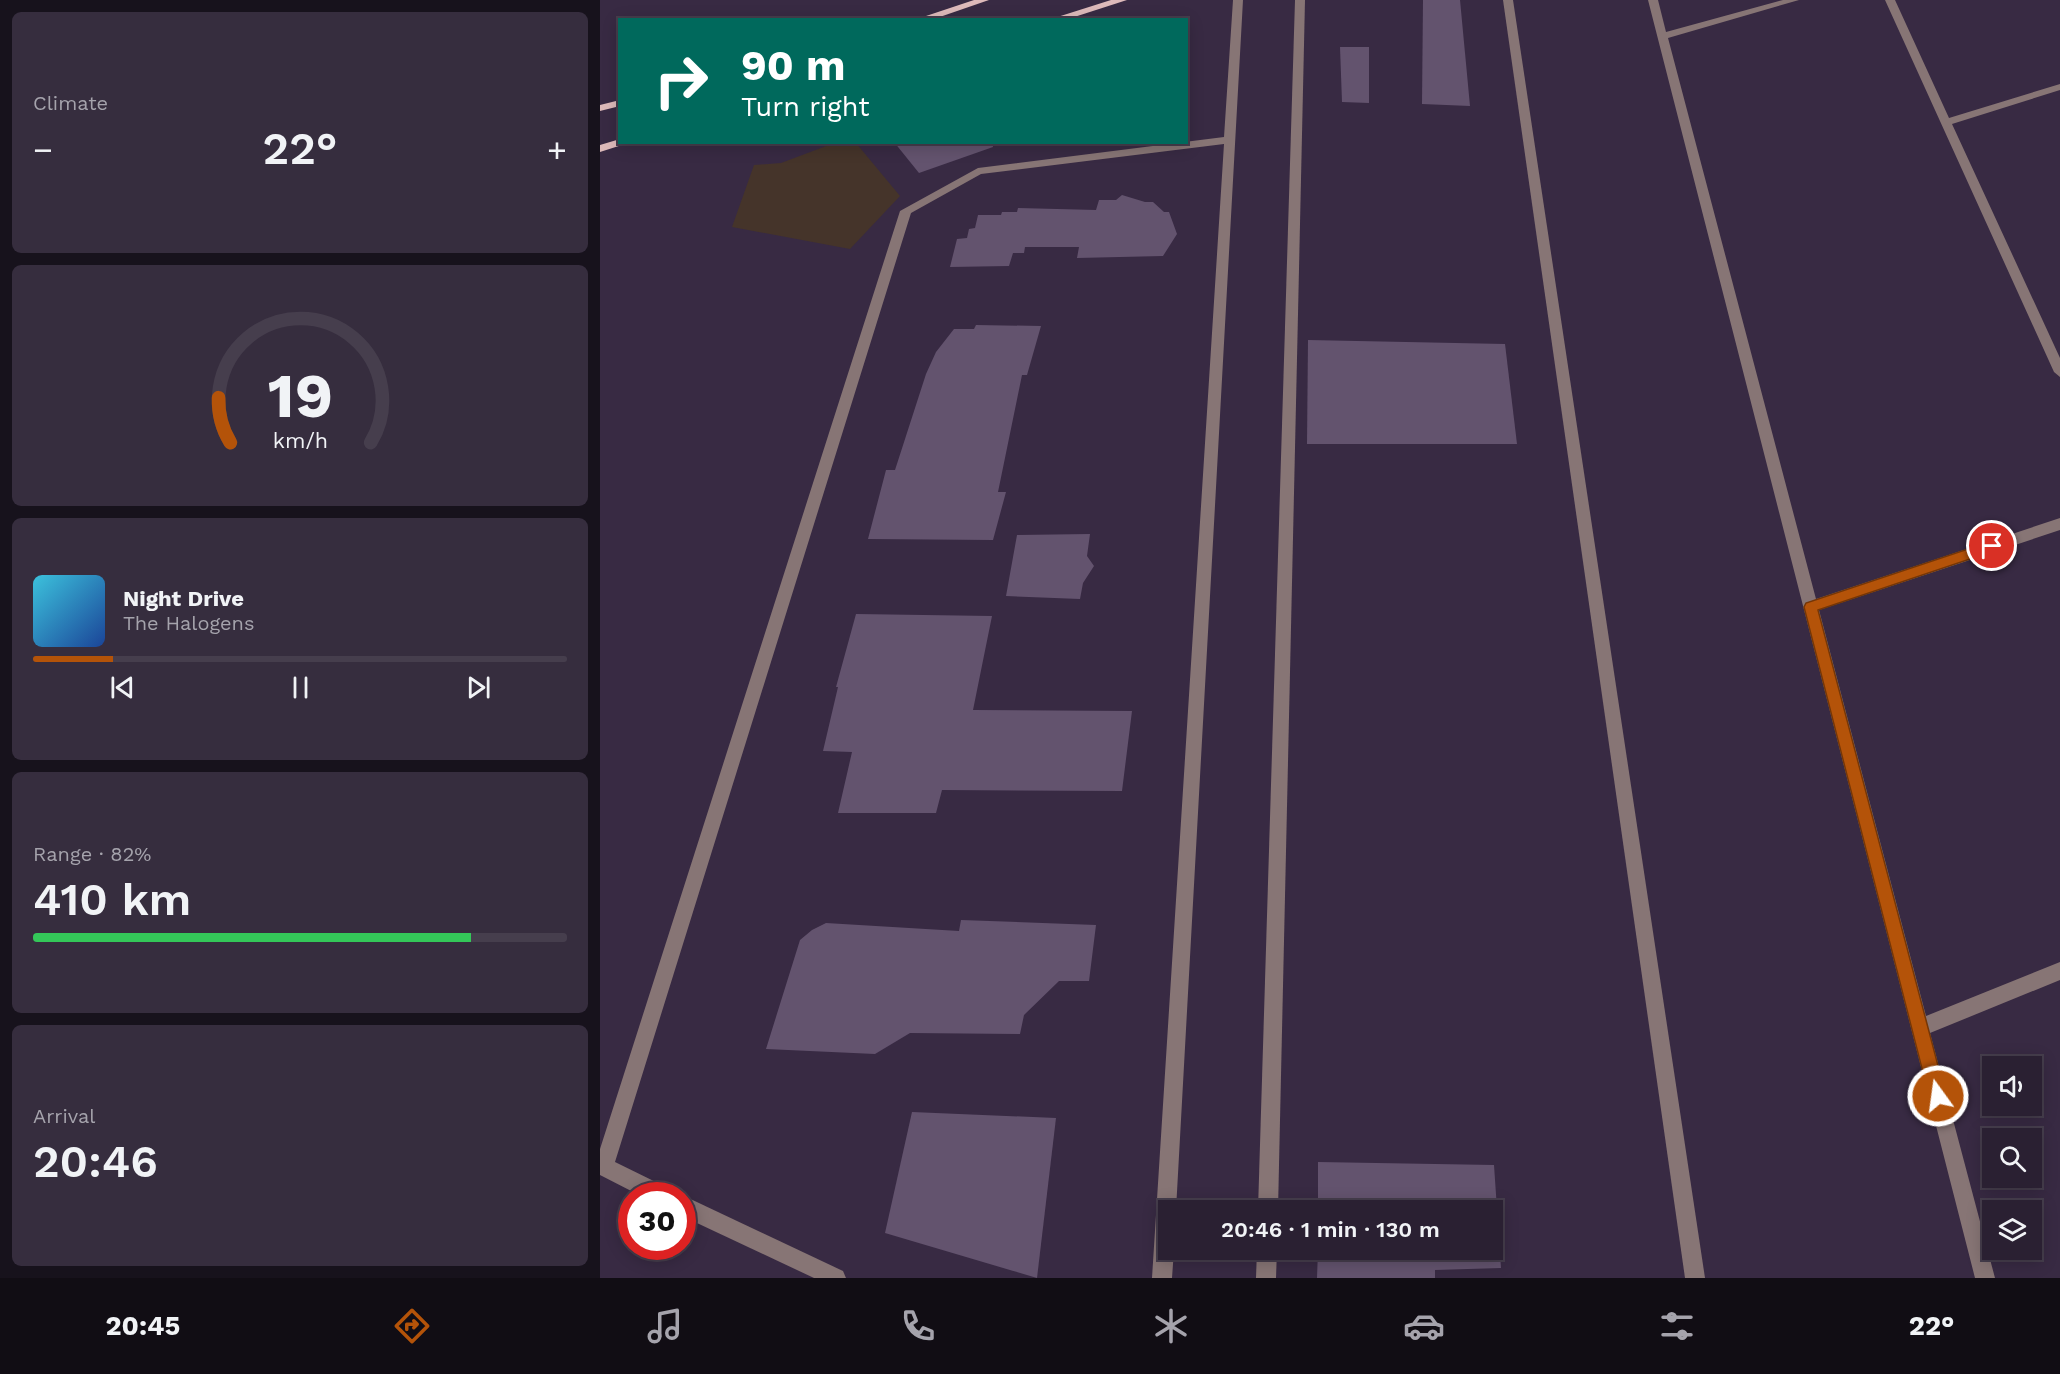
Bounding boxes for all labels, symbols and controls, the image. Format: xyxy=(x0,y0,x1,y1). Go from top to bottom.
text: 90 m xyxy=(741,41,845,90)
icon: right xyxy=(642,42,720,120)
text: Climate xyxy=(33,91,108,115)
text: Turn right xyxy=(741,91,870,123)
text: 22° xyxy=(263,122,337,175)
text: − xyxy=(33,130,53,169)
text: + xyxy=(547,130,567,169)
text: 19 xyxy=(267,359,333,432)
text: km/h xyxy=(272,428,328,453)
pin xyxy=(1966,520,2017,571)
icon: arrive xyxy=(1975,529,2008,562)
text: Night Drive xyxy=(123,586,244,611)
text: The Halogens xyxy=(123,611,255,635)
icon: previous xyxy=(106,671,139,704)
icon: pause xyxy=(284,671,317,704)
icon: next xyxy=(462,671,495,704)
text: Range · 82% xyxy=(33,842,151,866)
text: 410 km xyxy=(33,873,191,926)
map controls xyxy=(1982,1056,2042,1260)
button: sound xyxy=(1982,1056,2042,1116)
position arrow xyxy=(1906,1064,1970,1128)
text: Arrival xyxy=(33,1104,95,1128)
button: search xyxy=(1982,1128,2042,1188)
text: 20:46 xyxy=(33,1135,158,1188)
speed limit sign: 30 xyxy=(618,1182,696,1260)
button: layers xyxy=(1982,1200,2042,1260)
text: 20:46 · 1 min · 130 m xyxy=(1221,1217,1440,1242)
icon: directions xyxy=(391,1305,433,1347)
icon: music xyxy=(644,1305,686,1347)
icon: phone xyxy=(897,1305,939,1347)
icon: climate xyxy=(1150,1305,1192,1347)
icon: car xyxy=(1403,1305,1445,1347)
icon: filters xyxy=(1656,1305,1698,1347)
text: 20:45 xyxy=(105,1310,180,1342)
text: 22° xyxy=(1909,1310,1954,1342)

